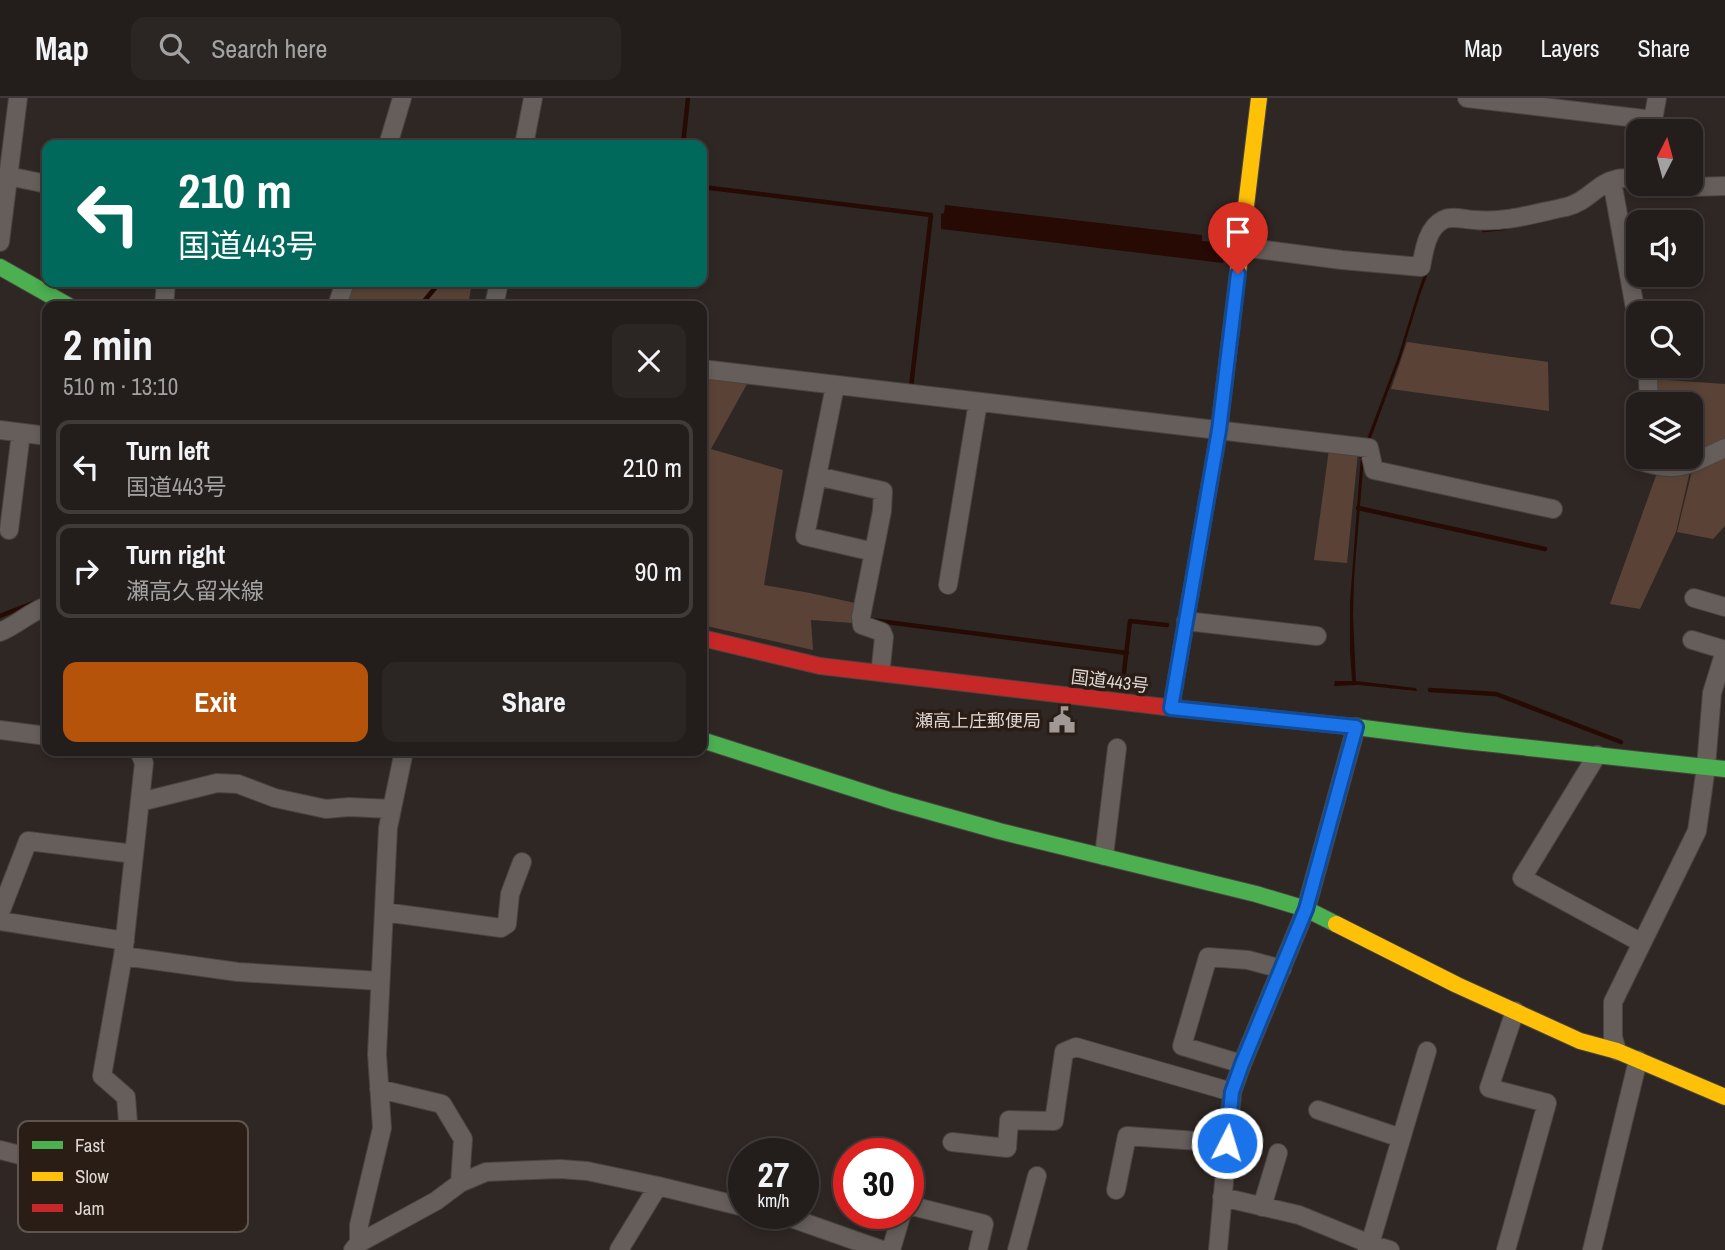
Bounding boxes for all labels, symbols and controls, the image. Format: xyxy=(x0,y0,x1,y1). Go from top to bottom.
search box xyxy=(131,17,621,80)
text: Map xyxy=(35,26,89,70)
icon: search xyxy=(155,29,193,67)
text: Search here xyxy=(211,31,327,66)
text: Map xyxy=(1464,32,1502,64)
text: Layers xyxy=(1540,32,1599,64)
text: Share xyxy=(1637,32,1690,64)
north arrow xyxy=(1626,119,1703,196)
map controls xyxy=(1626,119,1703,469)
text: 210 m xyxy=(178,157,292,223)
icon: left xyxy=(63,168,154,259)
pin xyxy=(1208,202,1268,274)
button: sound xyxy=(1626,210,1703,287)
icon: arrive xyxy=(1219,213,1257,251)
text: 国道443号 xyxy=(178,224,318,267)
button: search xyxy=(1626,301,1703,378)
text: 2 min xyxy=(63,317,153,373)
button: close xyxy=(612,324,686,398)
text: 510 m · 13:10 xyxy=(63,371,178,402)
button: layers xyxy=(1626,392,1703,469)
text: Turn left xyxy=(126,433,210,468)
icon: left xyxy=(67,448,105,486)
text: 210 m xyxy=(623,450,682,485)
text: 国道443号 xyxy=(126,471,226,502)
text: Turn right xyxy=(126,537,225,572)
icon: right xyxy=(67,552,105,590)
text: 90 m xyxy=(635,554,682,589)
text: 瀬高久留米線 xyxy=(126,575,264,606)
button: Exit xyxy=(63,662,368,742)
button: Share xyxy=(382,662,686,742)
street label: 国道443号 xyxy=(1069,664,1151,698)
public building icon: 瀬高上庄郵便局 xyxy=(1047,705,1077,735)
place label: 瀬高上庄郵便局 xyxy=(915,708,1041,733)
position arrow xyxy=(1190,1106,1264,1180)
legend xyxy=(18,1121,248,1232)
text: Fast xyxy=(75,1132,105,1158)
speed limit sign: 30 xyxy=(833,1138,924,1229)
text: 27 xyxy=(758,1151,789,1198)
text: Slow xyxy=(75,1163,110,1189)
text: km/h xyxy=(758,1188,790,1213)
text: Jam xyxy=(75,1195,104,1221)

